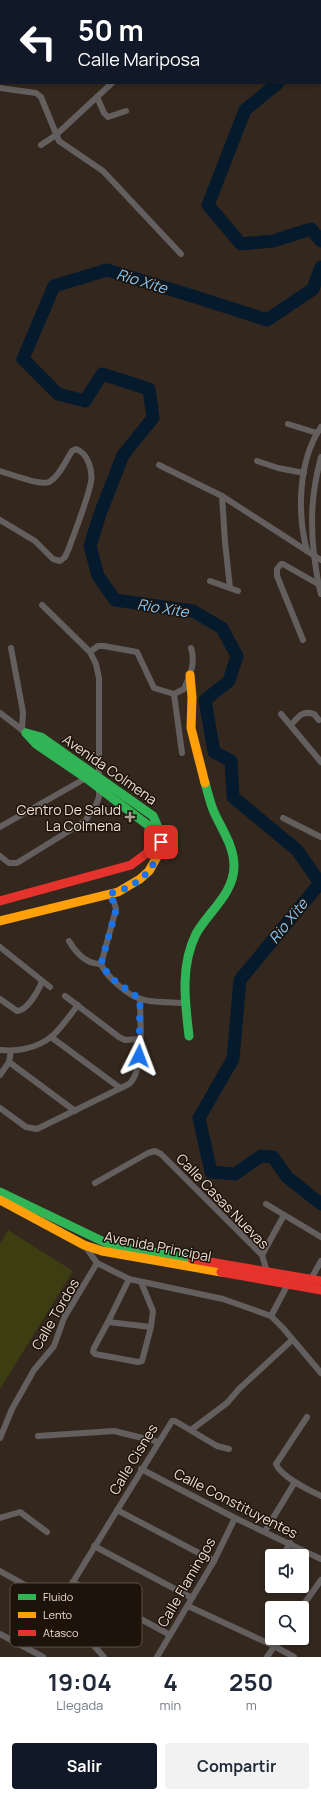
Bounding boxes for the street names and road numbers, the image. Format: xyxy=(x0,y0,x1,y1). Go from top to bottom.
street label: Avenida Colmena xyxy=(59,729,161,809)
street label: Calle Casas Nuevas xyxy=(172,1149,274,1253)
street label: Avenida Principal xyxy=(103,1226,213,1266)
street label: Calle Tordos xyxy=(27,1275,83,1353)
street label: Calle Cisnes xyxy=(104,1420,162,1498)
street label: Calle Constituyentes xyxy=(171,1464,301,1542)
street label: Calle Flamingos xyxy=(153,1534,219,1630)

